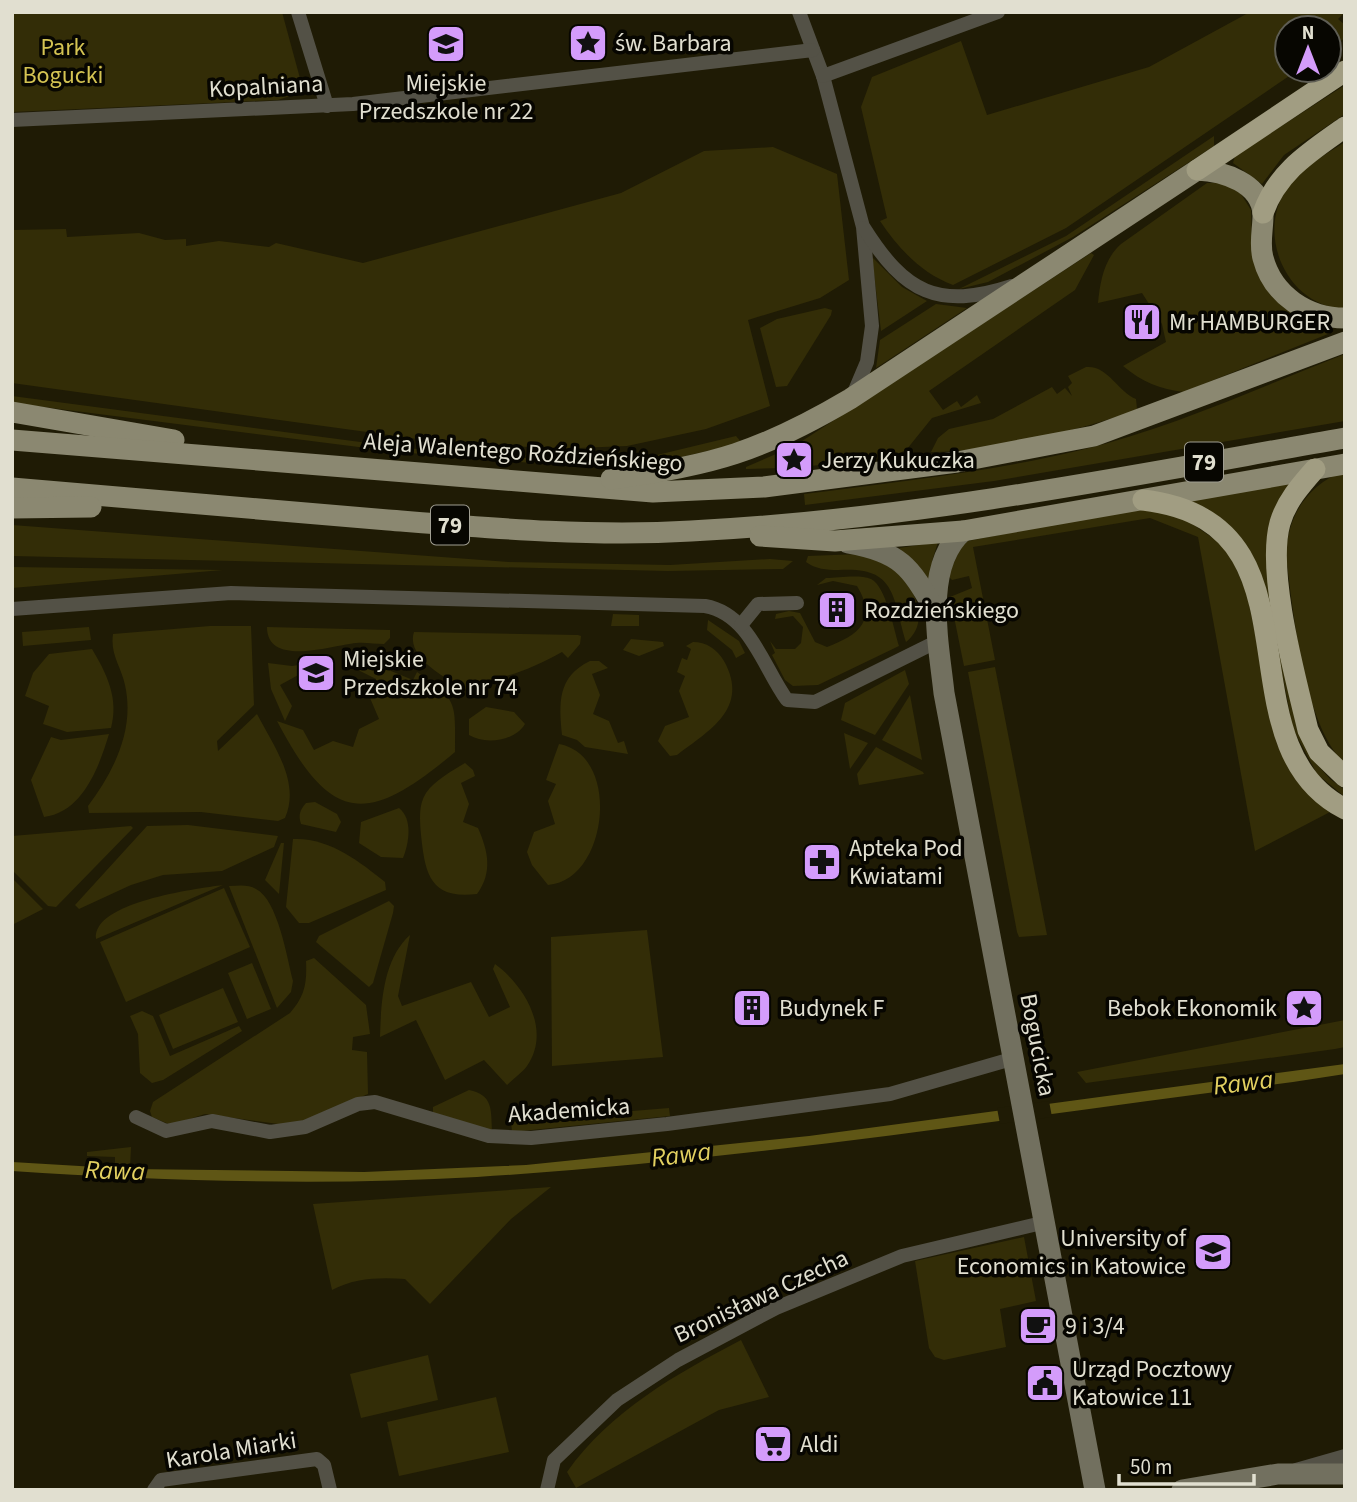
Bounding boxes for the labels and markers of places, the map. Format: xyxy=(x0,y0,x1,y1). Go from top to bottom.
place icon: św. Barbara xyxy=(567,22,609,64)
school or university icon: Miejskie Przedszkole nr 22 xyxy=(425,23,467,65)
place label: św. Barbara xyxy=(615,26,732,61)
place label: Miejskie Przedszkole nr 22 xyxy=(359,66,533,129)
restaurant icon: Mr HAMBURGER xyxy=(1121,301,1163,343)
place label: Mr HAMBURGER xyxy=(1169,305,1330,340)
place icon: Jerzy Kukuczka xyxy=(773,439,815,481)
place label: Jerzy Kukuczka xyxy=(821,443,975,478)
building icon: Rozdzieńskiego xyxy=(816,589,858,631)
place label: Rozdzieńskiego xyxy=(864,593,1019,628)
place label: Miejskie Przedszkole nr 74 xyxy=(343,642,518,705)
school or university icon: Miejskie Przedszkole nr 74 xyxy=(295,652,337,694)
place label: Apteka Pod Kwiatami xyxy=(849,831,963,894)
pharmacy icon: Apteka Pod Kwiatami xyxy=(801,841,843,883)
building icon: Budynek F xyxy=(731,987,773,1029)
place icon: Bebok Ekonomik xyxy=(1283,987,1325,1029)
place label: Budynek F xyxy=(779,991,884,1026)
place label: Bebok Ekonomik xyxy=(1107,991,1277,1026)
place label: University of Economics in Katowice xyxy=(957,1221,1187,1284)
school or university icon: University of Economics in Katowice xyxy=(1192,1231,1234,1273)
cafe icon: 9 i 3/4 xyxy=(1017,1305,1059,1347)
place label: 9 i 3/4 xyxy=(1065,1309,1125,1344)
place label: Urząd Pocztowy Katowice 11 xyxy=(1072,1352,1232,1415)
public building icon: Urząd Pocztowy Katowice 11 xyxy=(1024,1362,1066,1404)
supermarket icon: Aldi xyxy=(752,1423,794,1465)
place label: Aldi xyxy=(800,1427,838,1462)

